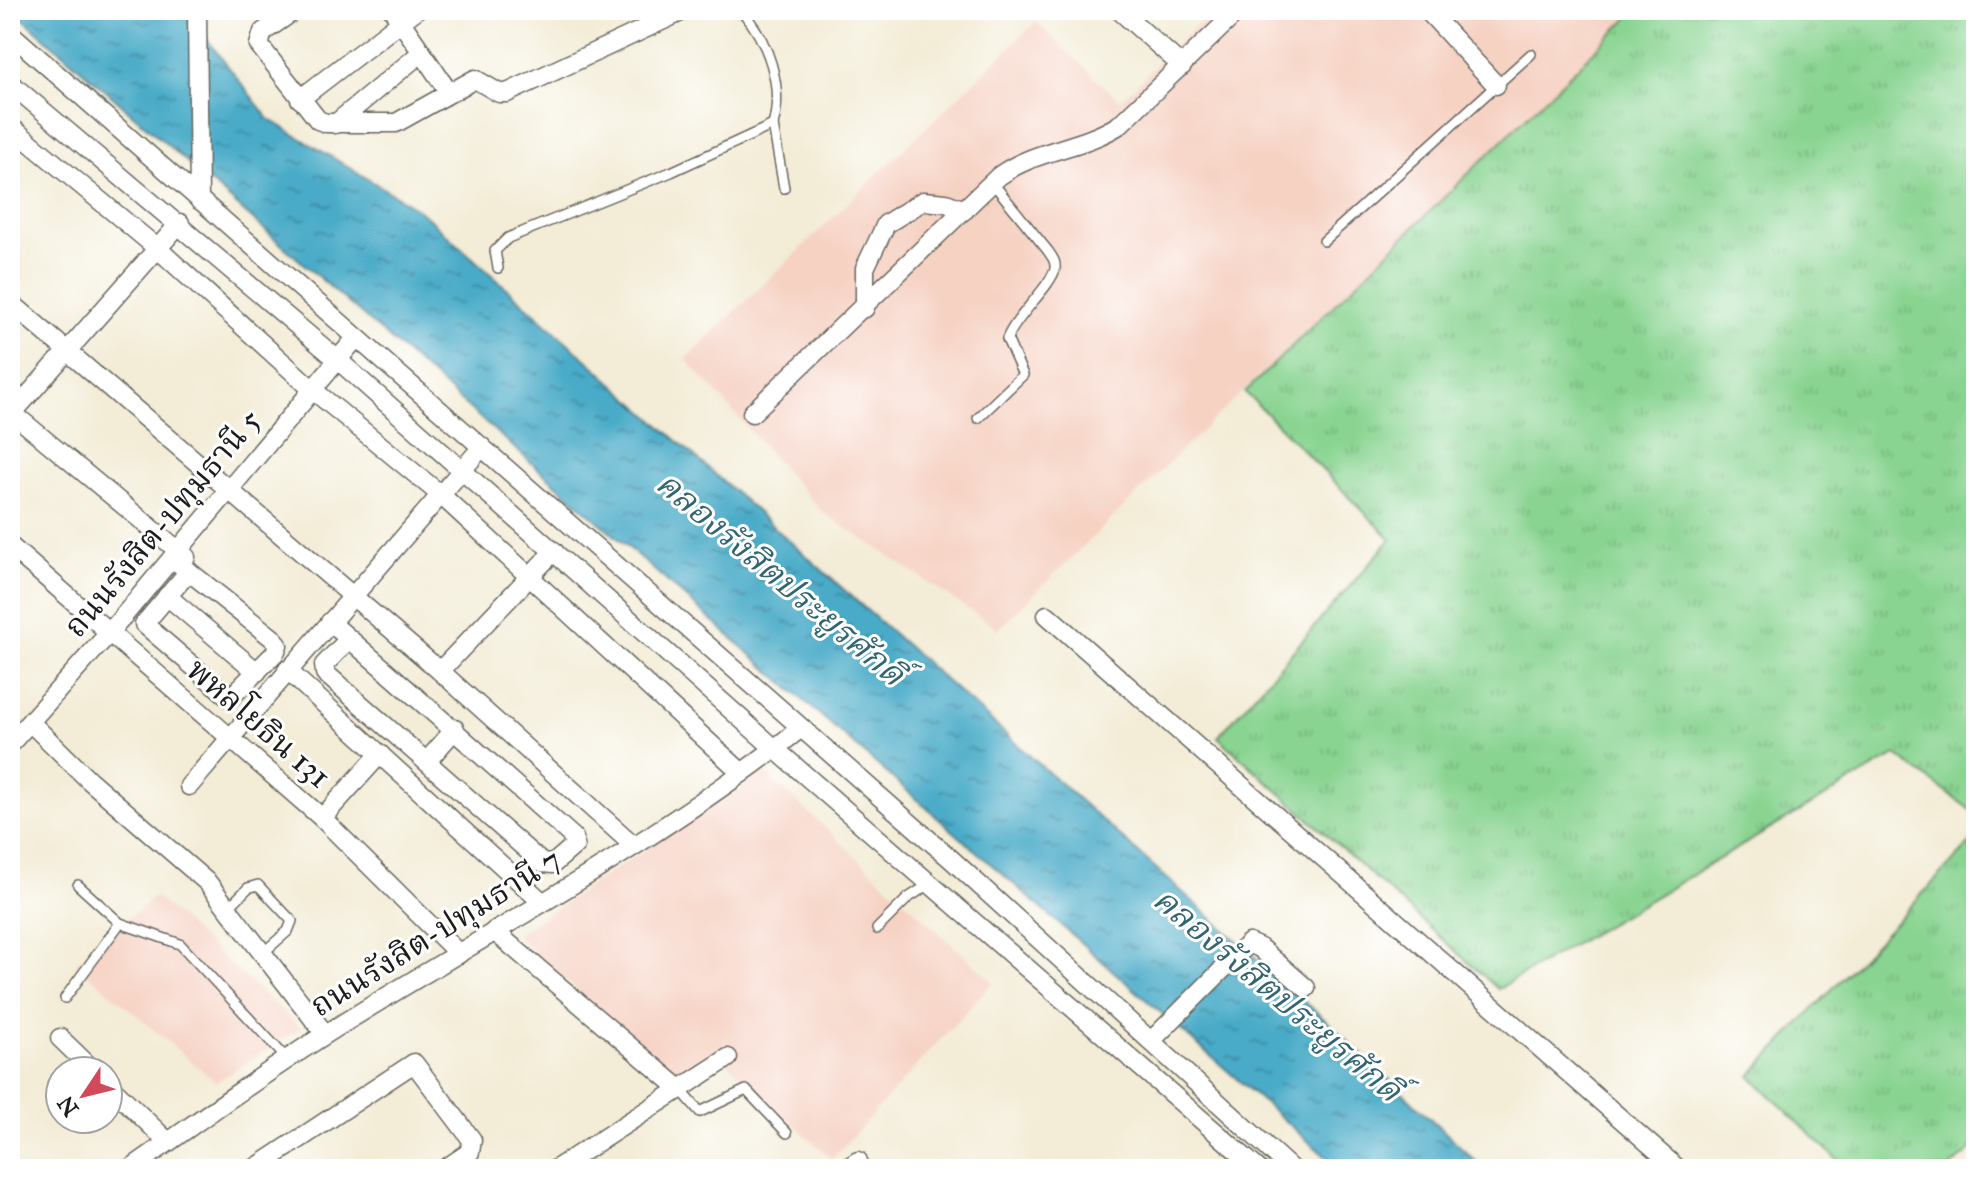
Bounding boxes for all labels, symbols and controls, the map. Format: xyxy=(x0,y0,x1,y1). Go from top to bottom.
street label: ถนนรังสิต-ปทุมธานี 5 xyxy=(56,401,270,646)
water label: คลองรังสิตประยูรศักดิ์ xyxy=(647,460,923,702)
street label: พหลโยธิน 131 xyxy=(179,648,341,796)
street label: ถนนรังสิต-ปทุมธานี 7 xyxy=(303,840,568,1026)
water label: คลองรังสิตประยูรศักดิ์ xyxy=(1144,876,1420,1118)
north arrow xyxy=(44,1055,124,1135)
text: N xyxy=(51,1091,84,1122)

